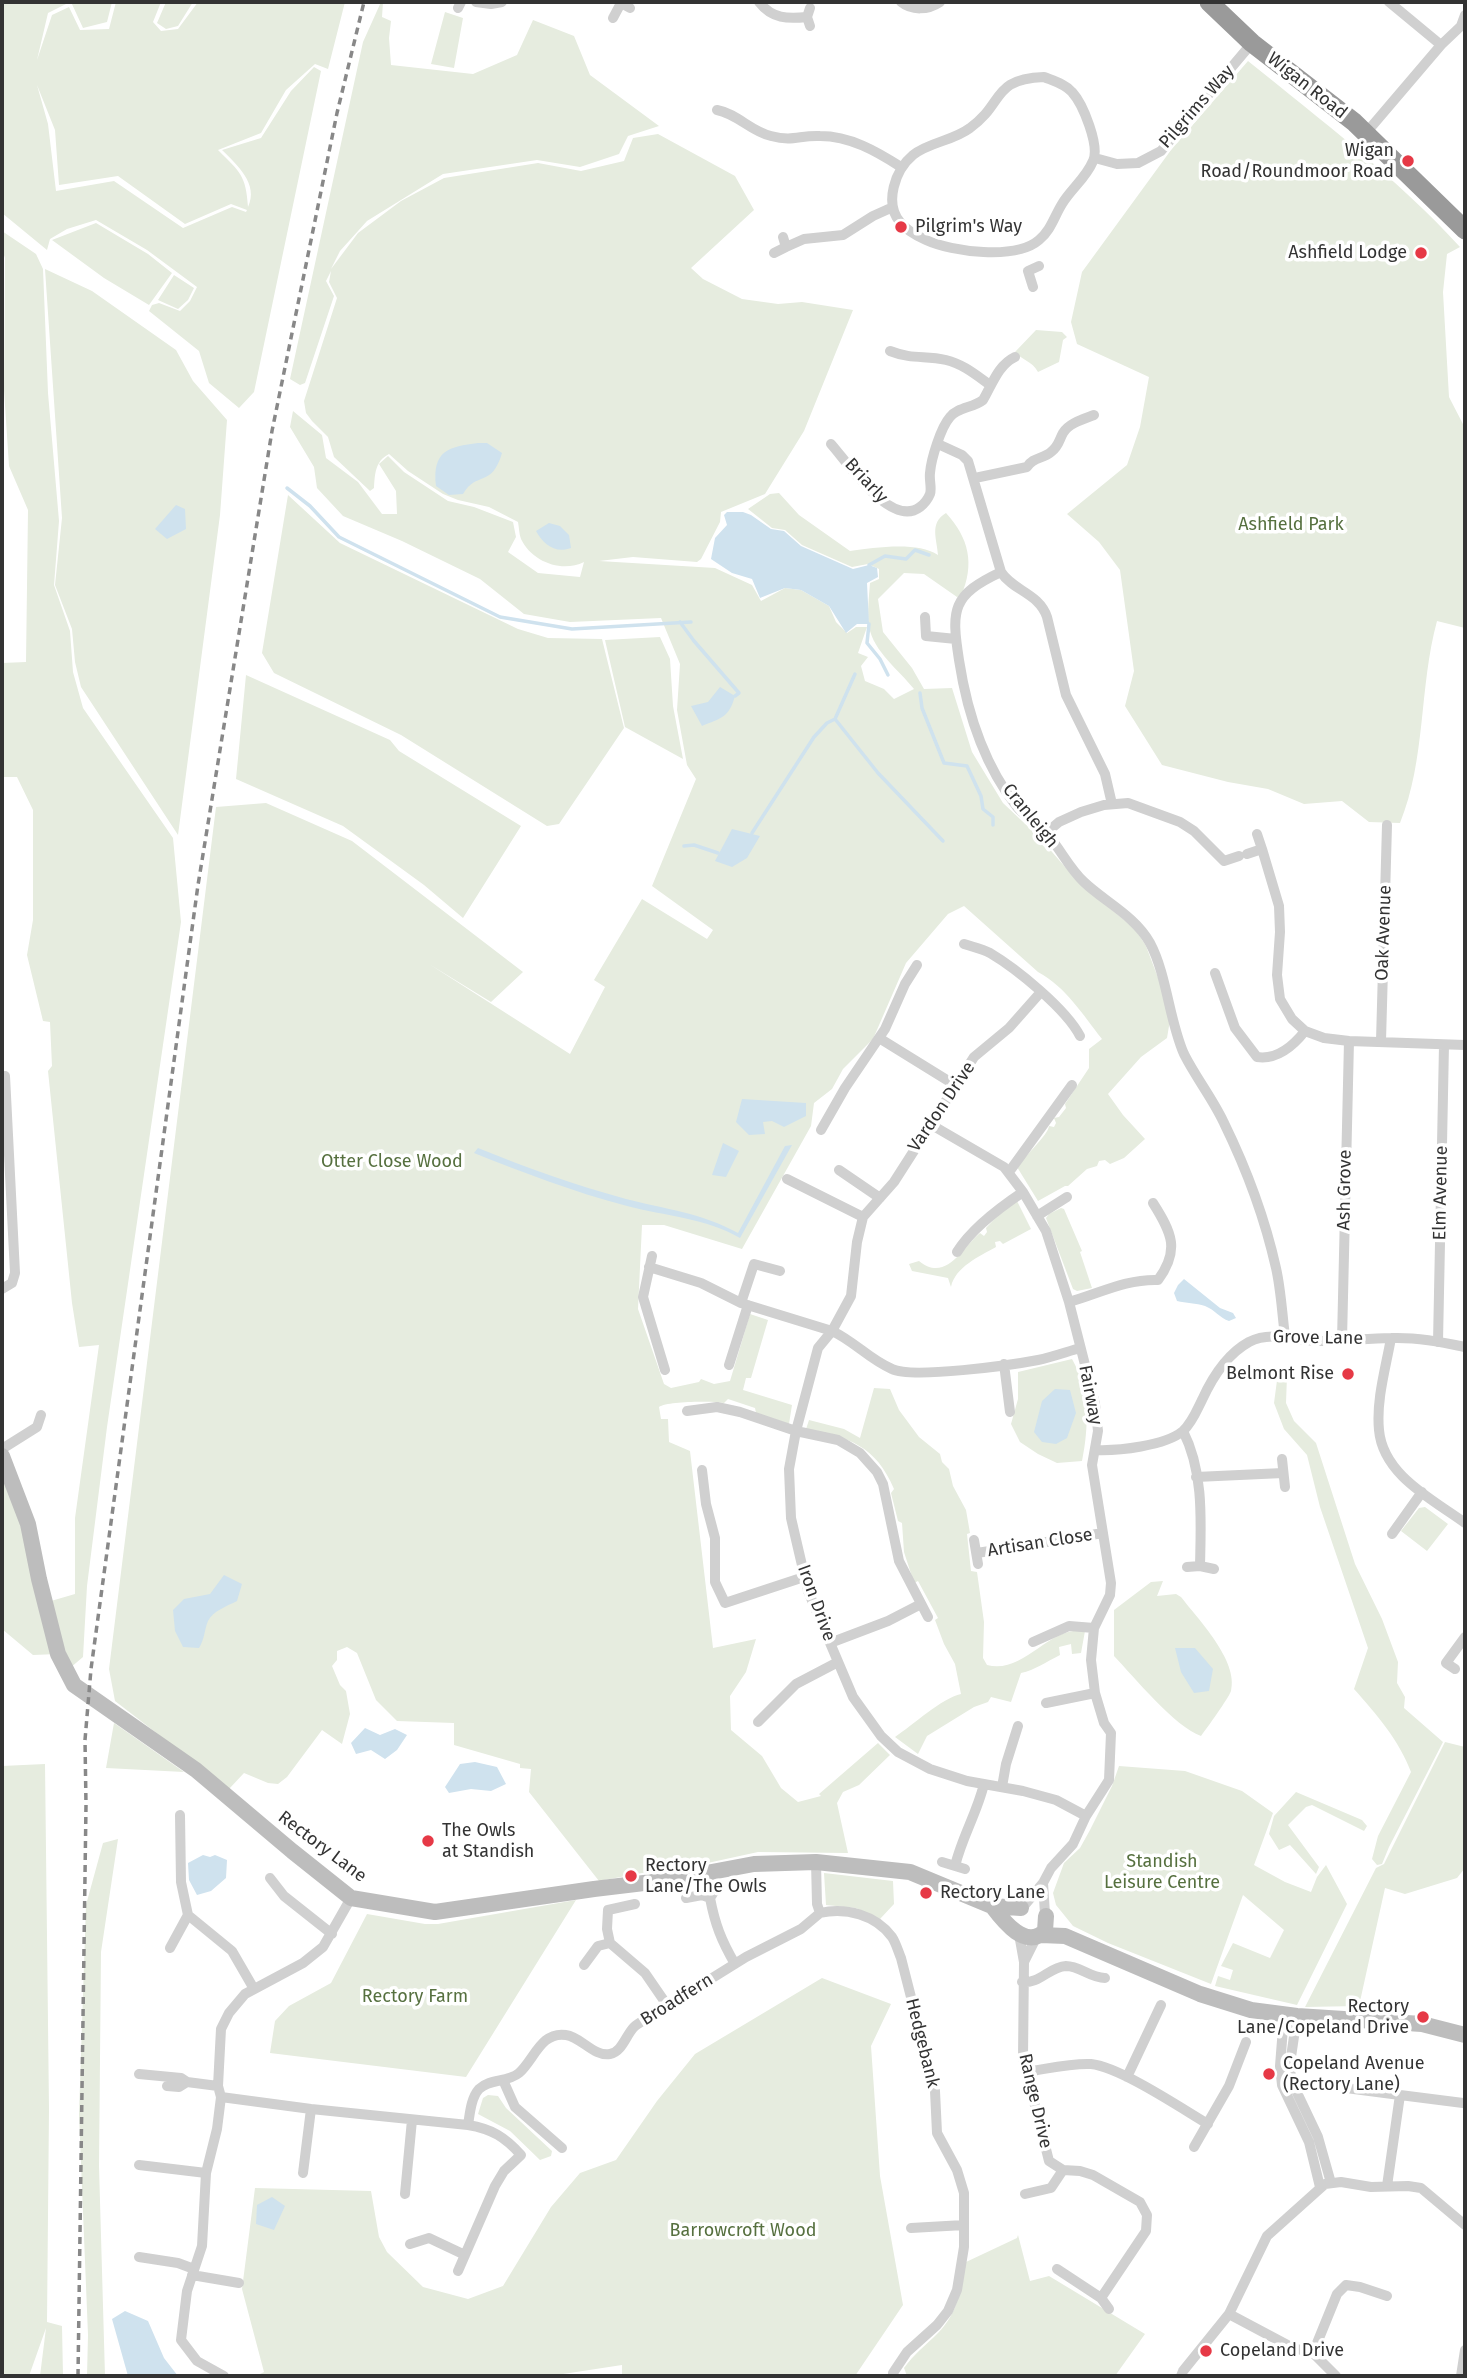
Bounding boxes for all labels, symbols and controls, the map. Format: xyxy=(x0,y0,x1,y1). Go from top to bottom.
street label: Wigan Road xyxy=(1263,48,1351,124)
street label: Pilgrims Way xyxy=(1155,61,1239,153)
place label: Wigan Road/Roundmoor Road xyxy=(1201,140,1394,182)
marker: Wigan Road/Roundmoor Road xyxy=(1400,153,1416,169)
place label: Pilgrim's Way xyxy=(915,216,1022,238)
marker: Pilgrim's Way xyxy=(893,219,909,235)
place label: Ashfield Lodge xyxy=(1288,242,1407,264)
marker: Ashfield Lodge xyxy=(1413,245,1429,261)
street label: Briarly xyxy=(840,454,892,508)
park label: Ashfield Park xyxy=(1238,514,1344,536)
street label: Cranleigh xyxy=(998,779,1062,853)
street label: Oak Avenue xyxy=(1372,885,1396,981)
street label: Vardon Drive xyxy=(904,1058,980,1156)
street label: Elm Avenue xyxy=(1429,1145,1453,1241)
street label: Ash Grove xyxy=(1333,1149,1357,1231)
park label: Otter Close Wood xyxy=(321,1151,463,1173)
street label: Grove Lane xyxy=(1273,1326,1363,1350)
street label: Fairway xyxy=(1074,1363,1106,1427)
place label: Belmont Rise xyxy=(1226,1363,1334,1385)
marker: Belmont Rise xyxy=(1340,1366,1356,1382)
street label: Artisan Close xyxy=(986,1524,1094,1562)
street label: Iron Drive xyxy=(792,1562,840,1644)
street label: Rectory Lane xyxy=(273,1807,371,1887)
place label: The Owls at Standish xyxy=(442,1820,534,1862)
marker: The Owls at Standish xyxy=(420,1833,436,1849)
park label: Standish Leisure Centre xyxy=(1104,1851,1220,1894)
place label: Rectory Lane/The Owls xyxy=(645,1855,767,1898)
marker: Rectory Lane/The Owls xyxy=(623,1868,639,1884)
place label: Rectory Lane xyxy=(940,1882,1045,1904)
marker: Rectory Lane xyxy=(918,1885,934,1901)
street label: Broadfern xyxy=(637,1969,717,2031)
park label: Rectory Farm xyxy=(362,1986,468,2008)
street label: Hedgebank xyxy=(900,1996,944,2090)
place label: Rectory Lane/Copeland Drive xyxy=(1237,1996,1409,2038)
marker: Rectory Lane/Copeland Drive xyxy=(1415,2009,1431,2025)
street label: Range Drive xyxy=(1014,2051,1056,2151)
place label: Copeland Avenue (Rectory Lane) xyxy=(1283,2053,1425,2096)
marker: Copeland Avenue (Rectory Lane) xyxy=(1261,2066,1277,2082)
park label: Barrowcroft Wood xyxy=(670,2220,816,2242)
place label: Copeland Drive xyxy=(1220,2340,1344,2362)
marker: Copeland Drive xyxy=(1198,2343,1214,2359)

